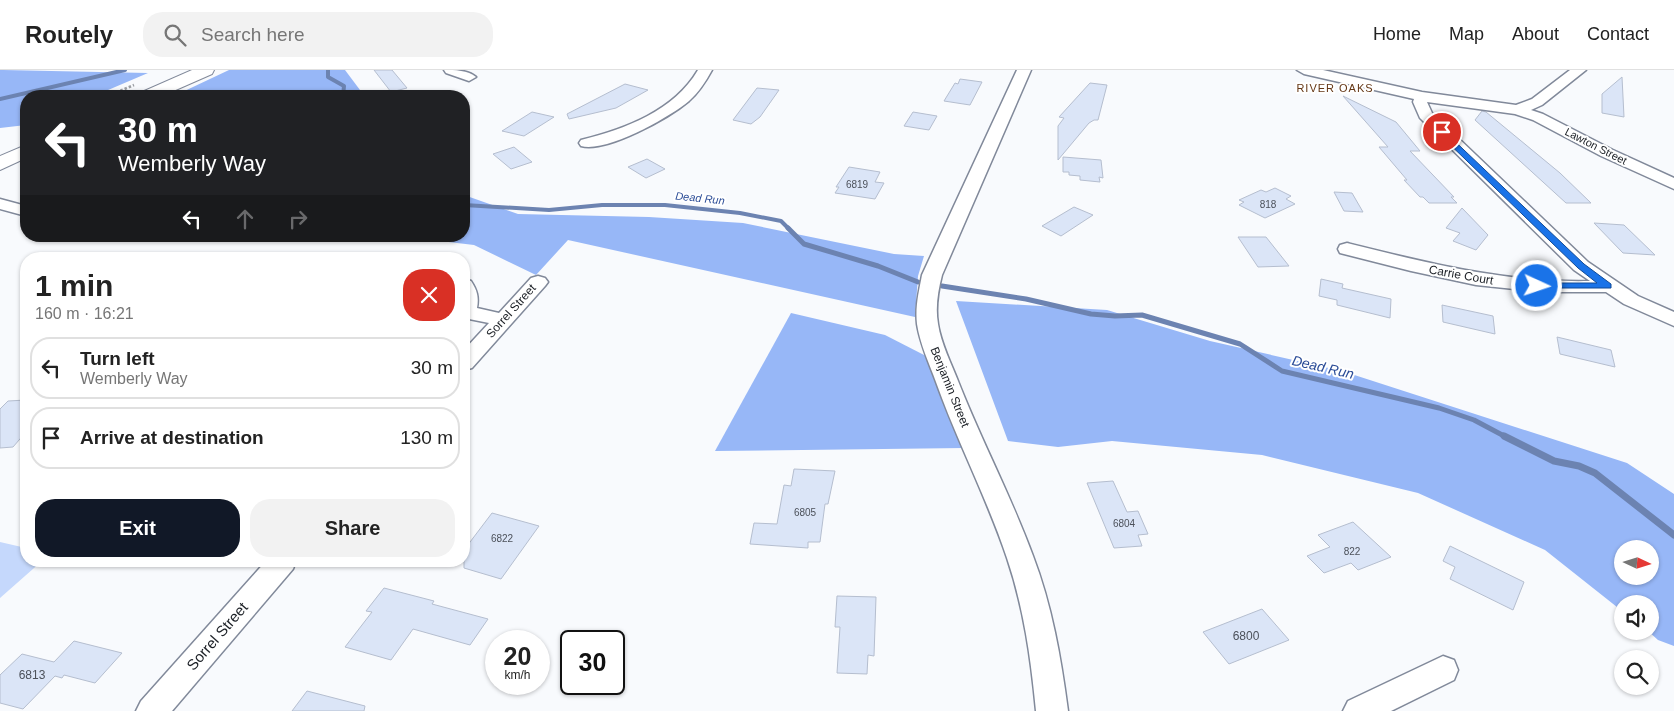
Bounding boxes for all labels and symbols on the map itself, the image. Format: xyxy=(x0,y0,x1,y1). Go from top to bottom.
district label: RIVER OAKS xyxy=(1296,82,1374,94)
pin xyxy=(1421,111,1463,153)
street label: Lawton Street xyxy=(1563,125,1629,167)
house number: 6819 xyxy=(846,179,869,190)
water label: Dead Run xyxy=(675,189,725,207)
house number: 818 xyxy=(1260,199,1277,210)
position arrow xyxy=(1510,259,1562,311)
street label: Carrie Court xyxy=(1428,262,1495,288)
street label: Sorrel Street xyxy=(483,281,539,341)
street label: Benjamin Street xyxy=(928,345,973,430)
water label: Dead Run xyxy=(1290,352,1356,382)
house number: 6805 xyxy=(794,507,817,518)
house number: 6804 xyxy=(1113,518,1136,529)
house number: 6822 xyxy=(491,533,514,544)
north arrow xyxy=(1614,540,1659,585)
house number: 822 xyxy=(1344,546,1361,557)
street label: Sorrel Street xyxy=(183,598,252,673)
house number: 6800 xyxy=(1233,629,1260,643)
speed limit sign: 30 xyxy=(560,630,625,695)
house number: 6813 xyxy=(19,668,46,682)

